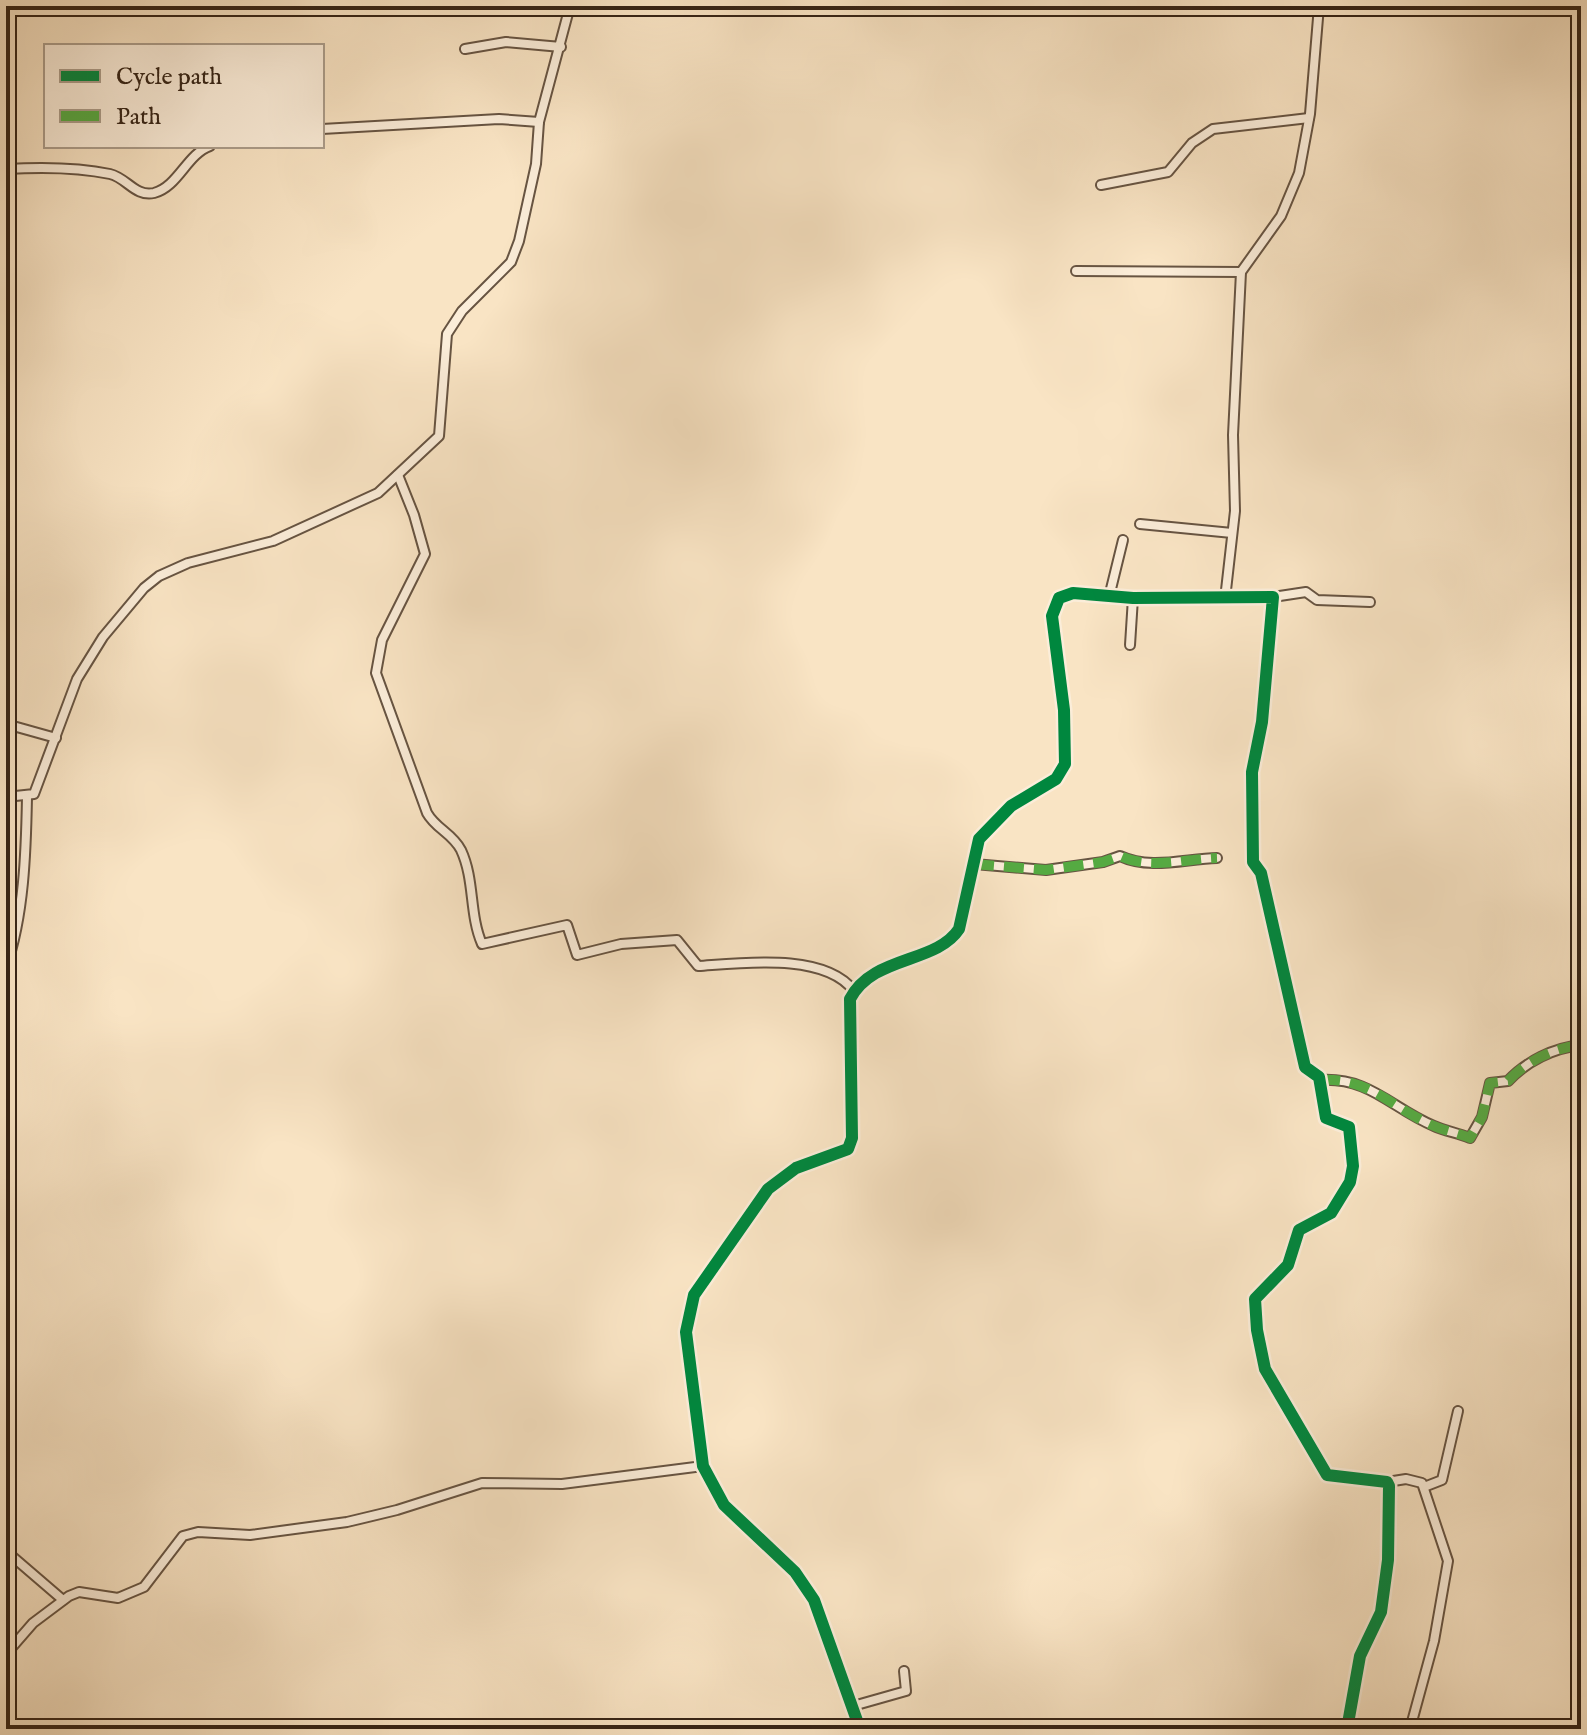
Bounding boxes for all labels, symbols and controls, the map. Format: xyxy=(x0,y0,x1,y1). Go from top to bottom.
legend xyxy=(44,44,324,148)
text: Cycle path xyxy=(116,62,222,93)
text: Path xyxy=(116,102,161,133)

